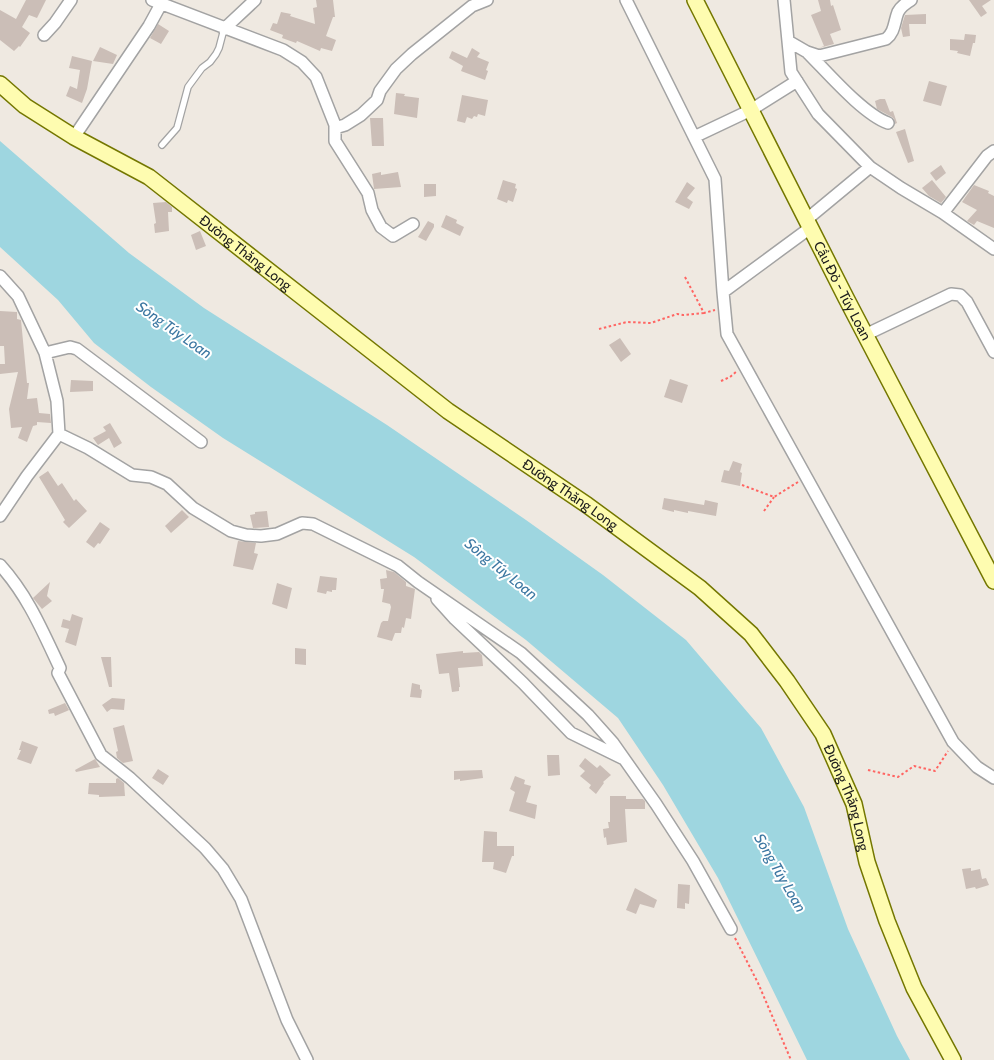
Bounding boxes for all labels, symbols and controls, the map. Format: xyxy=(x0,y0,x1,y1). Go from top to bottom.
street label: Đường Thăng Long xyxy=(196,211,296,295)
street label: Cầu Đỏ - Túy Loan xyxy=(810,238,876,343)
water label: Sông Túy Loan xyxy=(133,297,215,363)
street label: Đường Thăng Long xyxy=(519,455,622,534)
water label: Sông Túy Loan xyxy=(461,534,541,604)
street label: Đường Thăng Long xyxy=(820,741,873,853)
water label: Sông Túy Loan xyxy=(750,831,810,915)

